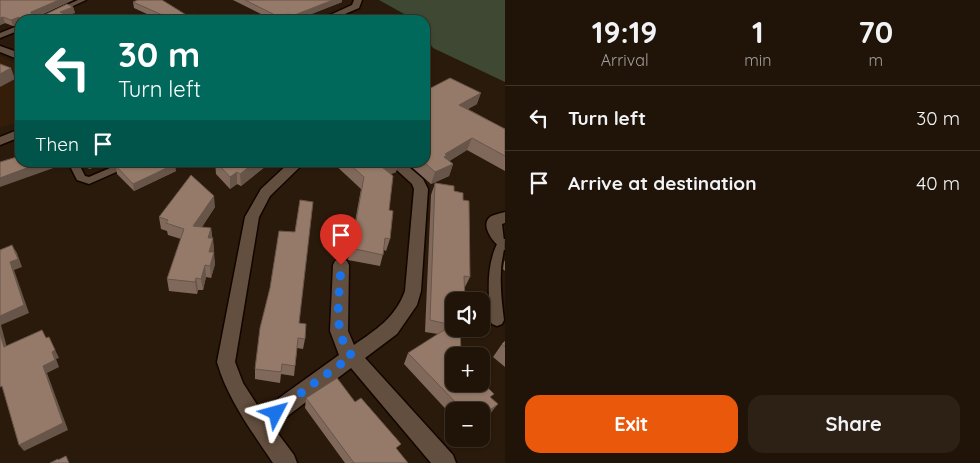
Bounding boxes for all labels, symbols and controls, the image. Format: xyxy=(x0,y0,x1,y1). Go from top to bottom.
text: 19:19 xyxy=(592,13,657,51)
text: 1 xyxy=(752,13,764,51)
text: 70 xyxy=(858,13,893,51)
text: 30 m xyxy=(118,32,200,76)
icon: left xyxy=(35,35,100,100)
text: Arrival xyxy=(601,50,649,70)
text: min xyxy=(744,50,771,70)
text: m xyxy=(868,50,883,70)
text: Turn left xyxy=(118,75,201,103)
icon: left xyxy=(525,104,553,132)
text: Turn left xyxy=(568,106,646,130)
text: 30 m xyxy=(916,106,960,130)
icon: arrive xyxy=(89,130,117,158)
text: Then xyxy=(35,132,79,156)
icon: arrive xyxy=(525,169,553,197)
text: Arrive at destination xyxy=(568,171,757,195)
text: 40 m xyxy=(916,171,960,195)
pin xyxy=(320,214,362,265)
icon: arrive xyxy=(327,221,355,249)
map controls xyxy=(445,292,490,447)
button: sound xyxy=(445,292,490,337)
button: + xyxy=(445,347,490,392)
position arrow xyxy=(249,386,301,438)
button: Exit xyxy=(525,395,738,453)
button: Share xyxy=(748,395,960,453)
button: − xyxy=(445,402,490,447)

